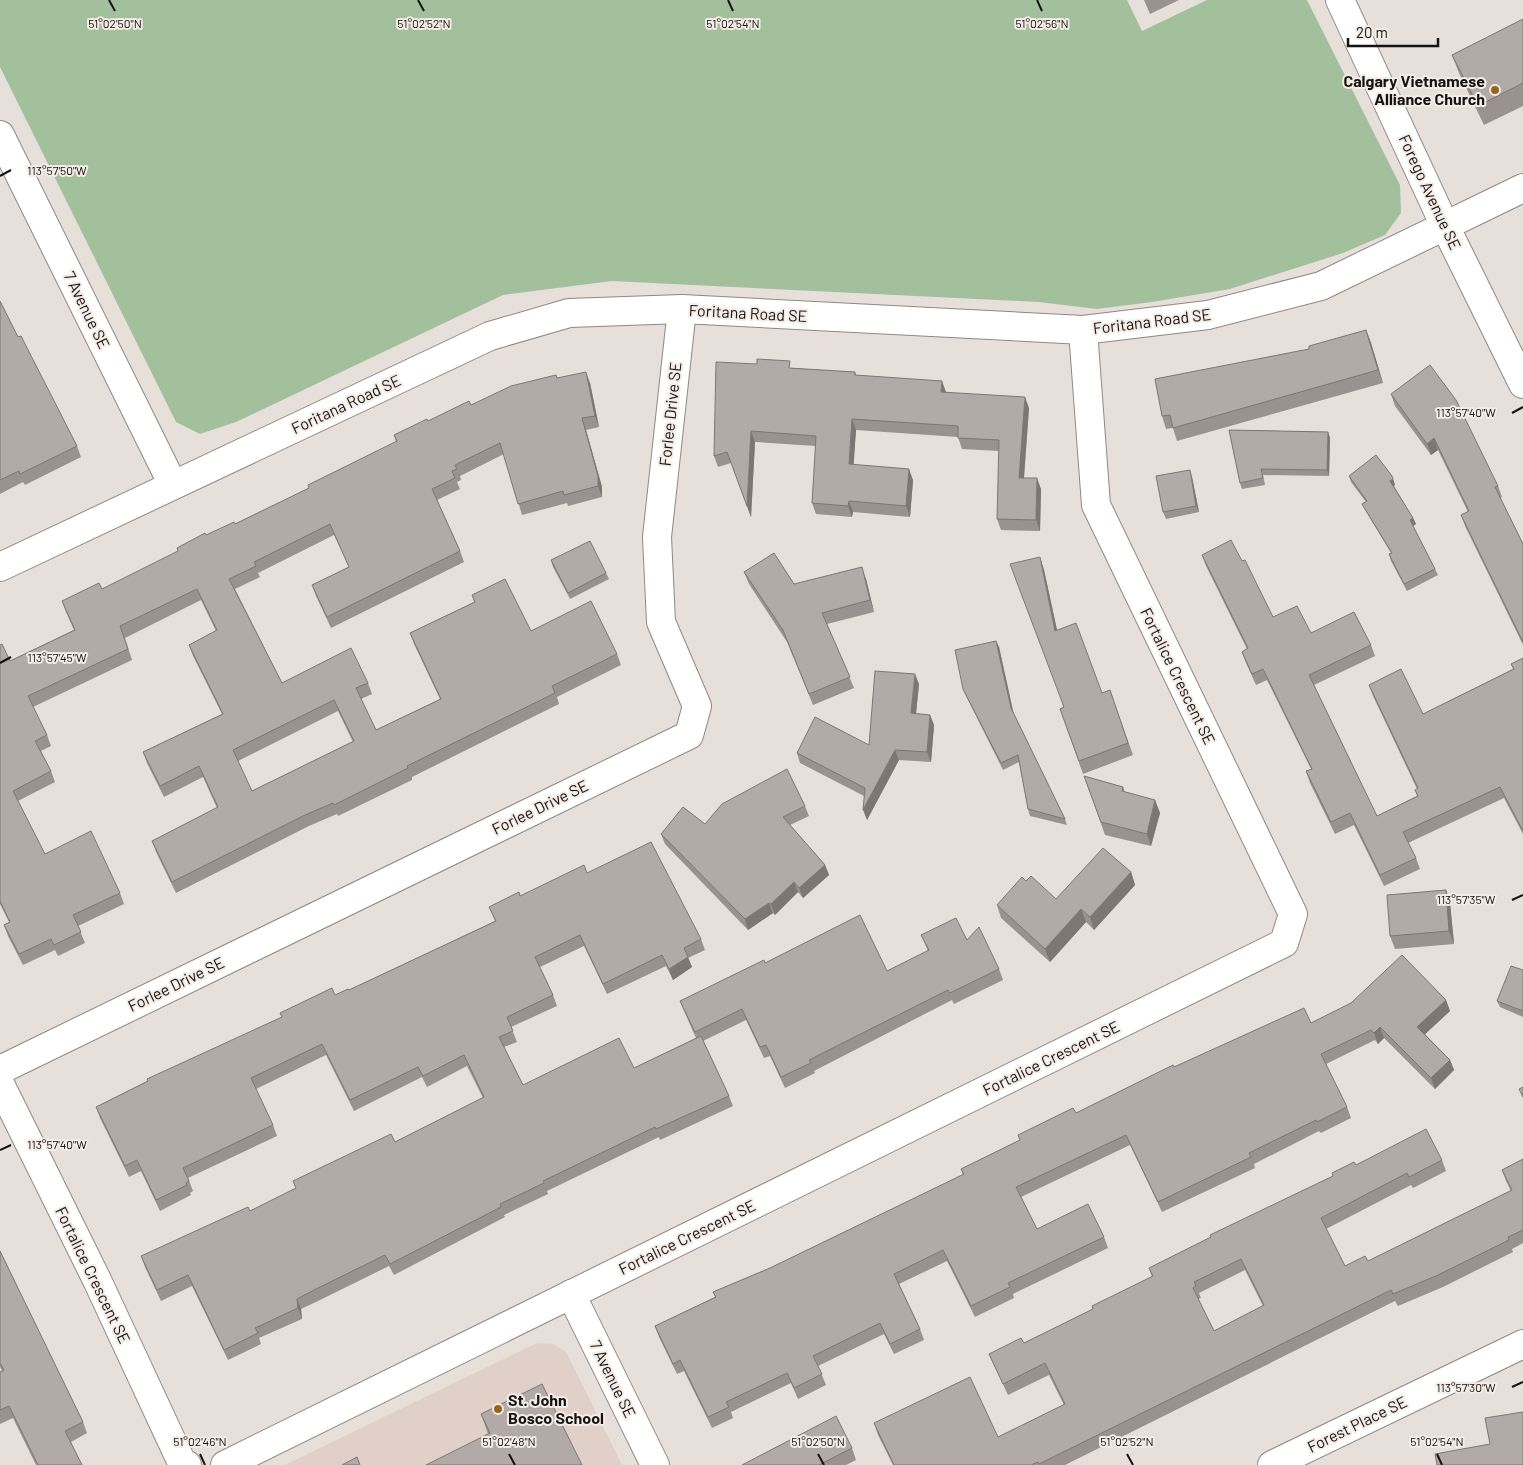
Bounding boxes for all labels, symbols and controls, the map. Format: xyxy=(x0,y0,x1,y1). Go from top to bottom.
scale bar xyxy=(1348,15,1438,47)
text: 51°02'50"N xyxy=(88,16,142,30)
text: 51°02'52"N xyxy=(397,16,451,30)
text: 51°02'54"N xyxy=(706,16,760,30)
text: 51°02'56"N xyxy=(1015,16,1069,30)
text: 20 m xyxy=(1356,23,1388,41)
place label: Calgary Vietnamese Alliance Church xyxy=(1343,71,1485,108)
marker: Calgary Vietnamese Alliance Church xyxy=(1489,84,1501,96)
street label: Forego Avenue SE xyxy=(1395,131,1465,252)
text: 113°57'50"W xyxy=(27,163,87,177)
street label: 7 Avenue SE xyxy=(61,268,114,352)
street label: Foritana Road SE xyxy=(688,300,808,325)
street label: Foritana Road SE xyxy=(1092,304,1212,337)
street label: Forlee Drive SE xyxy=(655,361,684,467)
street label: Foritana Road SE xyxy=(288,370,404,437)
text: 113°57'40"W xyxy=(1436,405,1496,419)
street label: Fortalice Crescent SE xyxy=(1137,604,1220,747)
text: 113°57'45"W xyxy=(28,650,87,664)
street label: Forlee Drive SE xyxy=(489,775,591,838)
text: 113°57'35"W xyxy=(1437,892,1496,906)
street label: Forlee Drive SE xyxy=(125,952,227,1015)
street label: Fortalice Crescent SE xyxy=(979,1016,1122,1099)
text: 113°57'40"W xyxy=(27,1137,87,1151)
street label: Fortalice Crescent SE xyxy=(615,1195,758,1278)
street label: Fortalice Crescent SE xyxy=(52,1203,135,1346)
street label: 7 Avenue SE xyxy=(587,1337,640,1421)
text: 113°57'30"W xyxy=(1436,1380,1496,1394)
place label: St. John Bosco School xyxy=(508,1390,604,1427)
street label: Forest Place SE xyxy=(1304,1391,1410,1456)
marker: St. John Bosco School xyxy=(492,1403,504,1415)
text: 51°02'46"N xyxy=(173,1434,227,1448)
text: 51°02'48"N xyxy=(482,1434,536,1448)
text: 51°02'50"N xyxy=(791,1434,845,1448)
text: 51°02'52"N xyxy=(1100,1434,1154,1448)
text: 51°02'54"N xyxy=(1410,1434,1464,1448)

